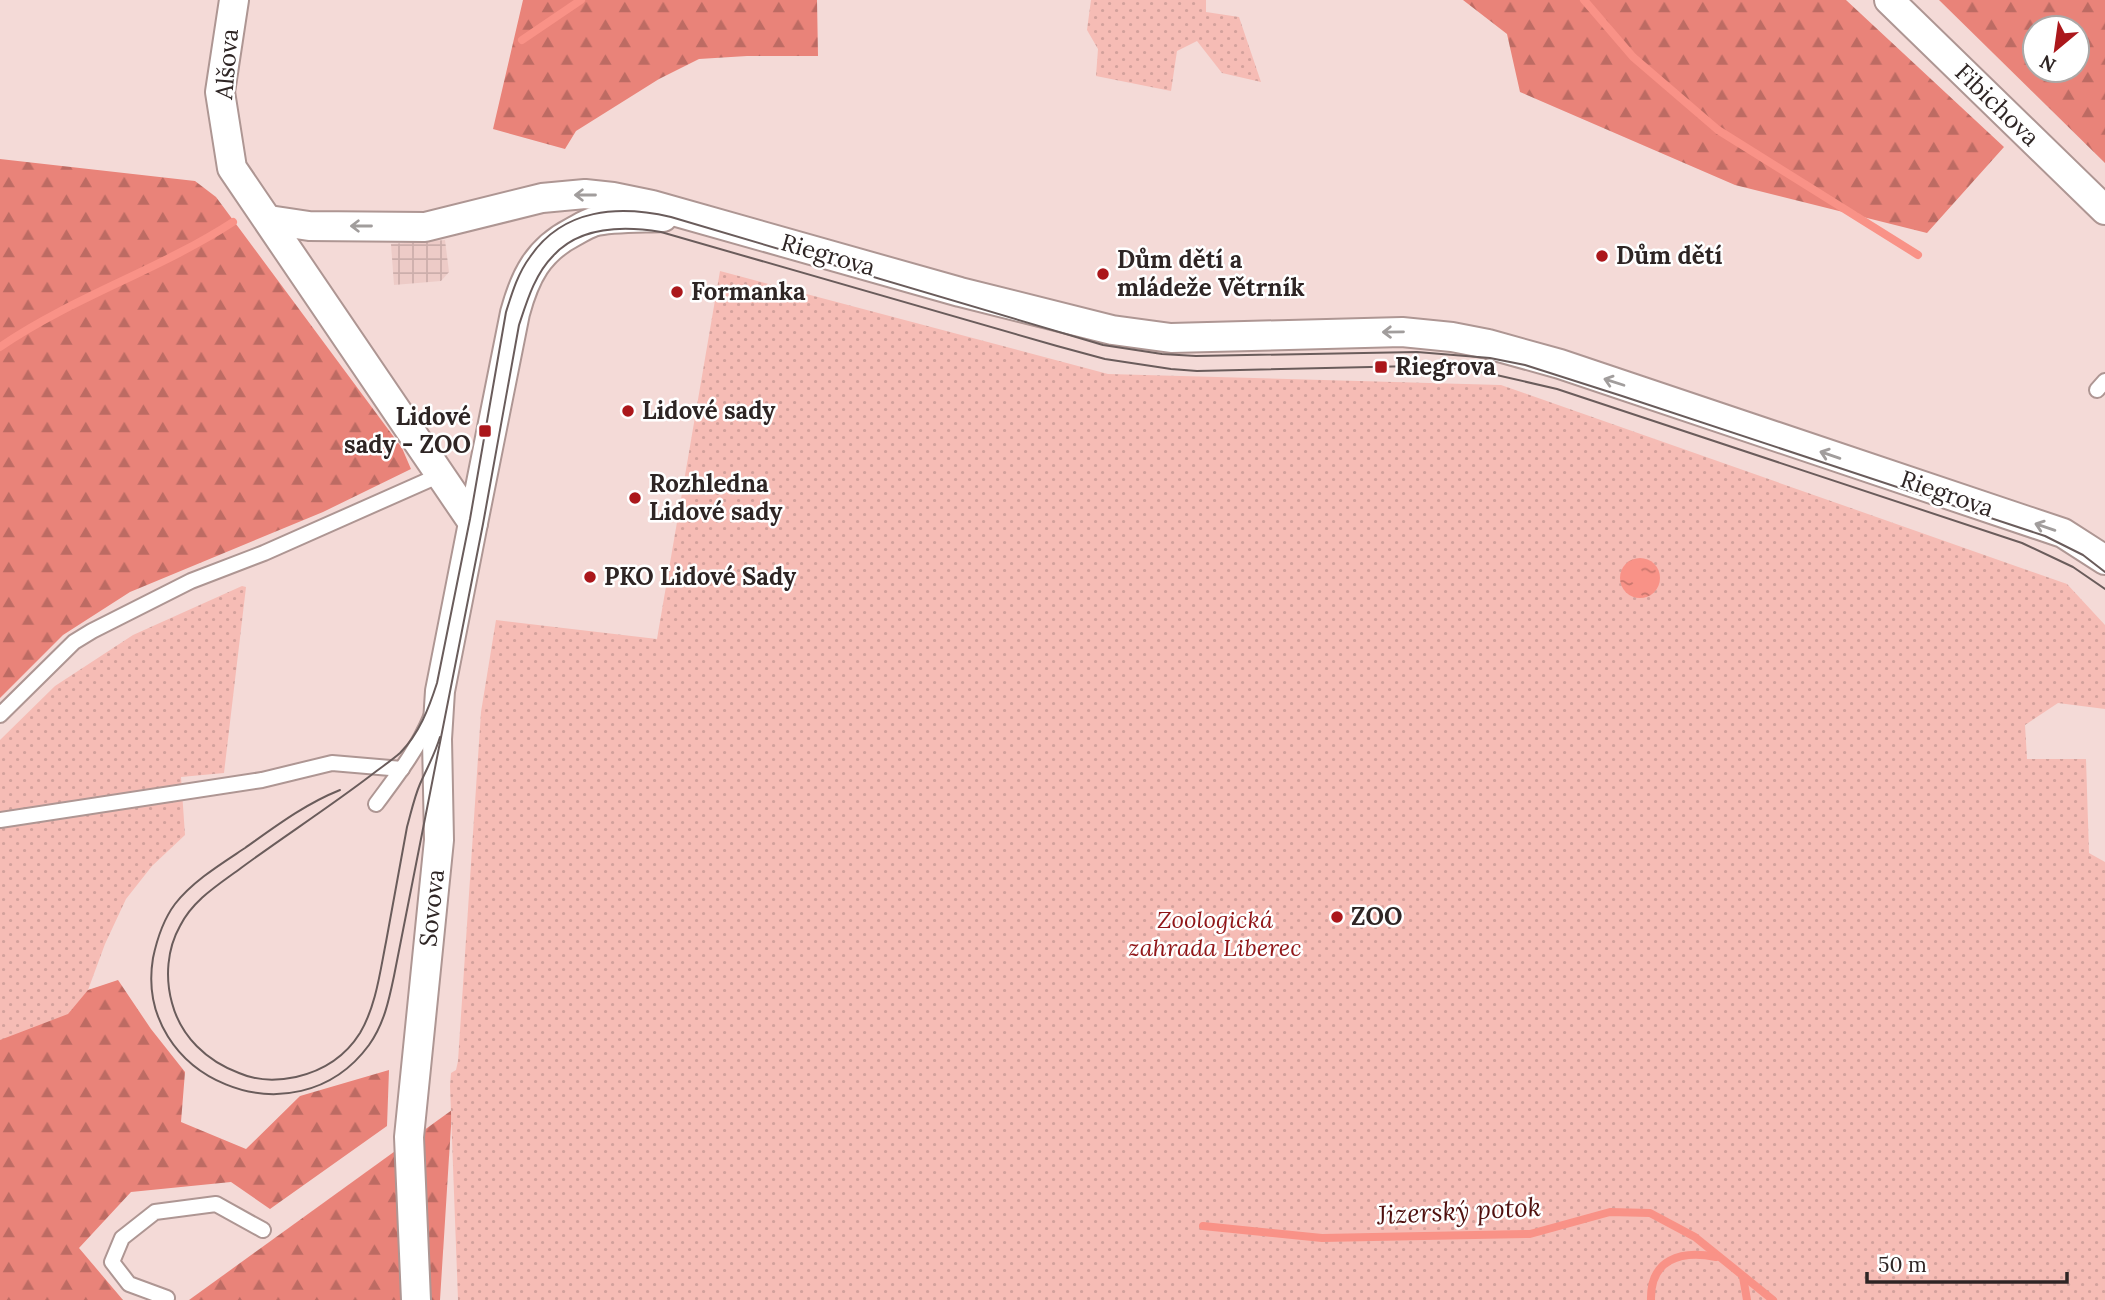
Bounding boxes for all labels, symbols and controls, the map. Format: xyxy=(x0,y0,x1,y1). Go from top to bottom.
north arrow xyxy=(2021,14,2091,84)
street label: Alšova xyxy=(208,27,245,102)
text: N xyxy=(2035,50,2060,78)
street label: Fibichova xyxy=(1949,57,2046,153)
one-way arrow xyxy=(574,188,597,202)
one-way arrow xyxy=(350,220,373,233)
street label: Riegrova xyxy=(777,226,879,283)
place label: Dům dětí xyxy=(1616,240,1723,271)
place label: Dům dětí a mládeže Větrník xyxy=(1117,244,1305,303)
marker: Dům dětí xyxy=(1594,248,1610,264)
marker: Dům dětí a mládeže Větrník xyxy=(1095,266,1111,282)
place label: Formanka xyxy=(691,276,806,307)
marker: Formanka xyxy=(669,284,685,300)
one-way arrow xyxy=(1382,326,1405,339)
place label: Riegrova xyxy=(1395,351,1496,382)
marker: Riegrova xyxy=(1373,359,1389,375)
one-way arrow xyxy=(1604,375,1626,387)
place label: Lidové sady xyxy=(642,395,776,426)
place label: Lidové sady - ZOO xyxy=(344,401,471,460)
marker: Lidové sady xyxy=(620,403,636,419)
marker: Lidové sady - ZOO xyxy=(477,423,493,439)
one-way arrow xyxy=(1819,448,1841,460)
street label: Riegrova xyxy=(1896,463,1998,524)
place label: Rozhledna Lidové sady xyxy=(649,468,783,527)
marker: Rozhledna Lidové sady xyxy=(627,490,643,506)
one-way arrow xyxy=(2035,520,2057,532)
place label: PKO Lidové Sady xyxy=(604,561,797,592)
marker: PKO Lidové Sady xyxy=(582,569,598,585)
street label: Sovova xyxy=(412,868,451,948)
place label: ZOO xyxy=(1351,901,1402,932)
park label: Zoologická zahrada Liberec xyxy=(1128,904,1302,963)
marker: ZOO xyxy=(1329,909,1345,925)
water label: Jizerský potok xyxy=(1375,1190,1542,1231)
scale bar xyxy=(1867,1240,2066,1284)
text: 50 m xyxy=(1878,1251,1927,1278)

